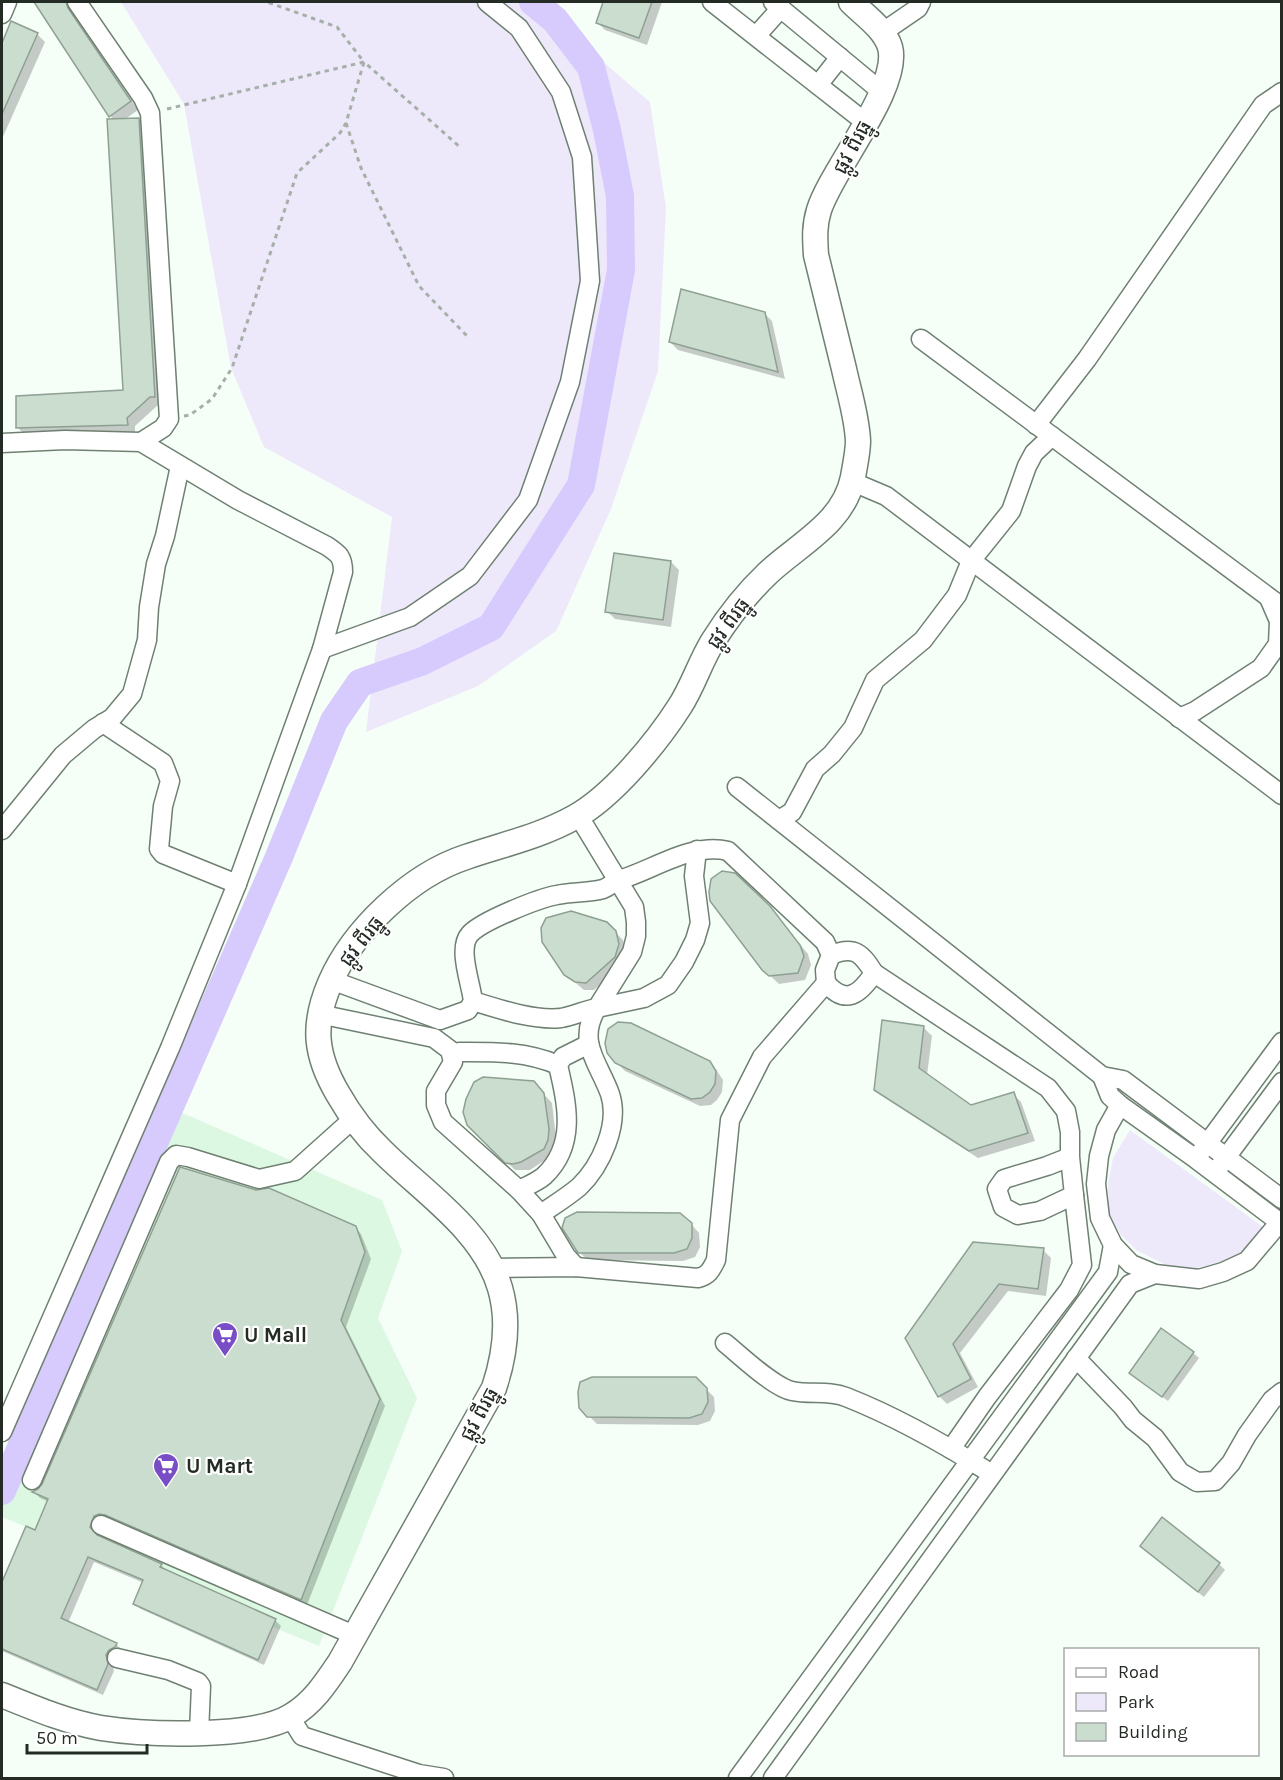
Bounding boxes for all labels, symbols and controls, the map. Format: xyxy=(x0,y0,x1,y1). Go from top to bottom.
street label: ផ្លូវ ពីរធ្នូ xyxy=(828,116,883,182)
street label: ផ្លូវ ពីរធ្នូ xyxy=(701,593,761,658)
street label: ផ្លូវ ពីរធ្នូ xyxy=(334,911,394,976)
supermarket icon: U Mall xyxy=(210,1320,240,1358)
place label: U Mall xyxy=(244,1323,307,1347)
street label: ផ្លូវ ពីរធ្នូ xyxy=(455,1383,510,1449)
supermarket icon: U Mart xyxy=(151,1451,181,1489)
place label: U Mart xyxy=(186,1454,253,1478)
legend xyxy=(1064,1648,1259,1756)
text: Road xyxy=(1118,1661,1159,1683)
text: Park xyxy=(1118,1691,1155,1713)
scale bar xyxy=(27,1717,147,1755)
text: Building xyxy=(1118,1721,1188,1743)
text: 50 m xyxy=(36,1727,78,1749)

